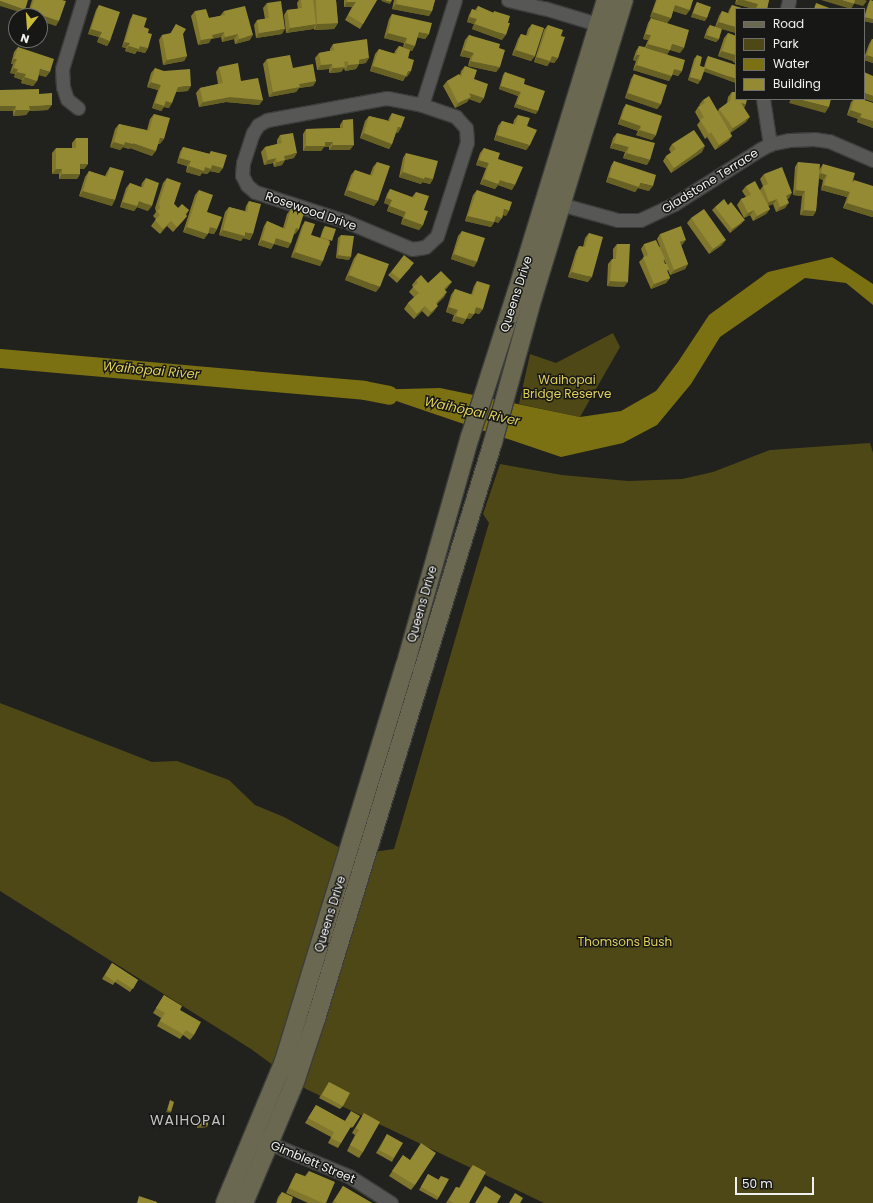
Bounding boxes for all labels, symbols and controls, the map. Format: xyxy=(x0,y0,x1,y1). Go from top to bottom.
north arrow xyxy=(8,8,48,48)
legend xyxy=(735,8,865,100)
text: Road xyxy=(773,15,804,32)
text: N xyxy=(18,30,31,47)
text: Park xyxy=(773,35,799,52)
text: Water xyxy=(773,55,809,72)
text: Building xyxy=(773,75,821,92)
street label: Gladstone Terrace xyxy=(659,146,761,216)
street label: Rosewood Drive xyxy=(264,189,358,233)
street label: Queens Drive xyxy=(497,254,535,334)
water label: Waihōpai River xyxy=(102,359,200,383)
park label: Waihopai Bridge Reserve xyxy=(523,373,611,401)
water label: Waihōpai River xyxy=(423,394,521,430)
street label: Queens Drive xyxy=(404,564,440,644)
street label: Queens Drive xyxy=(312,874,348,954)
park label: Thomsons Bush xyxy=(578,935,672,949)
district label: WAIHOPAI xyxy=(150,1112,226,1128)
street label: Gimblett Street xyxy=(269,1138,357,1186)
scale bar xyxy=(737,1169,816,1195)
text: 50 m xyxy=(742,1175,773,1192)

